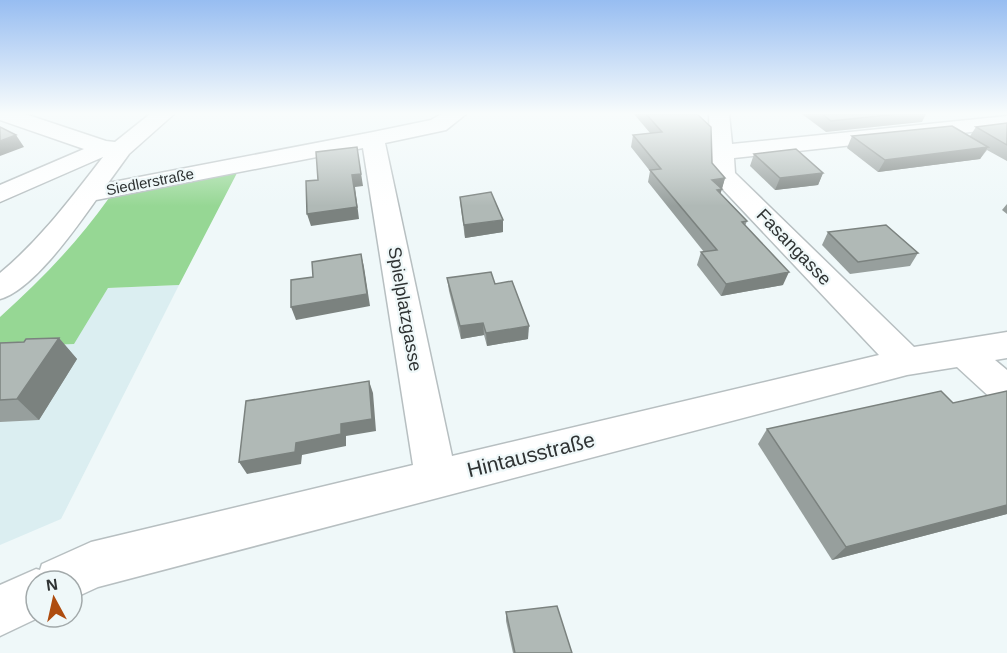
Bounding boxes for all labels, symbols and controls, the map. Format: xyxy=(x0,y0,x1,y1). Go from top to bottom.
street label: Siedlerstraße xyxy=(105,165,195,198)
street label: Fasangasse xyxy=(753,205,835,289)
street label: Spielplatzgasse xyxy=(384,245,426,373)
street label: Hintausstraße xyxy=(465,428,597,481)
north arrow xyxy=(24,569,84,629)
text: N xyxy=(45,575,59,594)

